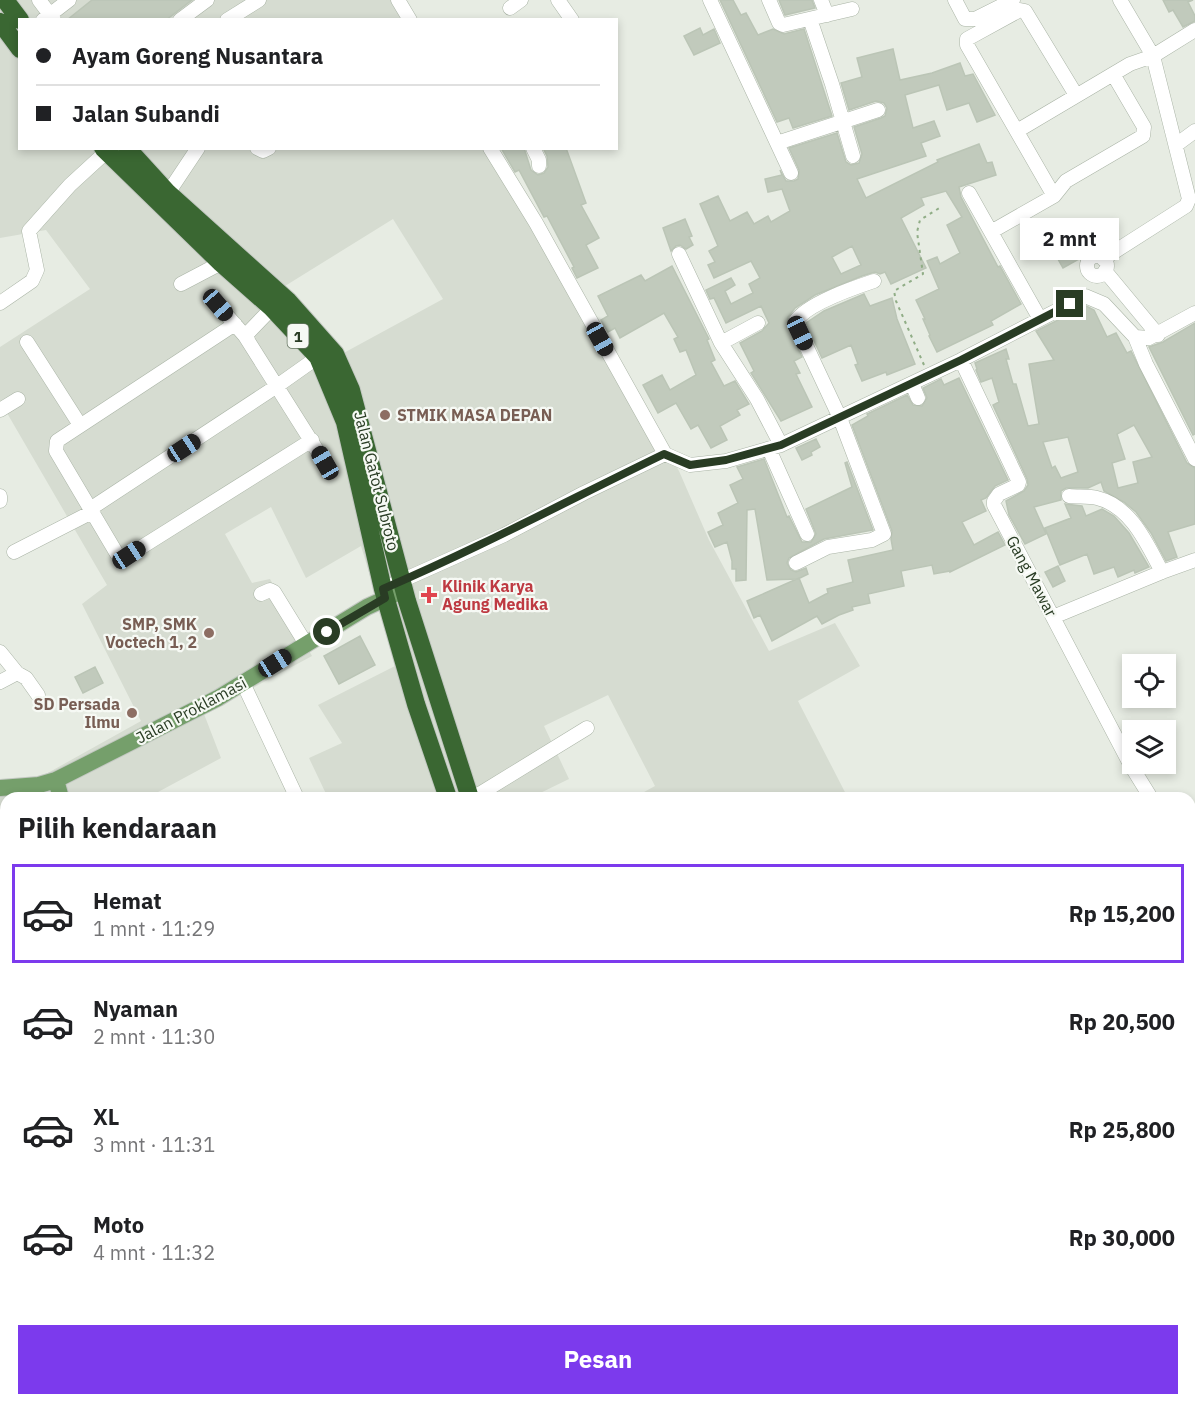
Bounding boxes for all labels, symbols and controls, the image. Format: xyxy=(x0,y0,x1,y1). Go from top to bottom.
text: Ayam Goreng Nusantara xyxy=(72,41,323,70)
text: Jalan Subandi xyxy=(72,99,220,128)
callout: 2 mnt xyxy=(1020,217,1120,259)
text: 2 mnt xyxy=(1042,225,1097,252)
car xyxy=(199,286,237,324)
route end xyxy=(1056,290,1083,317)
car xyxy=(784,313,816,353)
car xyxy=(583,319,617,359)
road number: 1 xyxy=(288,324,308,348)
place label: STMIK MASA DEPAN xyxy=(397,405,552,425)
marker: STMIK MASA DEPAN xyxy=(378,408,392,422)
street label: Jalan Gatot Subroto xyxy=(350,409,404,553)
car xyxy=(164,431,204,465)
car xyxy=(308,443,342,483)
street label: Gang Mawar xyxy=(1002,532,1062,620)
car xyxy=(109,538,149,572)
place label: Klinik Karya Agung Medika xyxy=(442,576,548,614)
marker: Klinik Karya Agung Medika xyxy=(420,586,438,604)
place label: SMP, SMK Voctech 1, 2 xyxy=(105,614,197,652)
route start xyxy=(313,618,340,645)
marker: SMP, SMK Voctech 1, 2 xyxy=(202,626,216,640)
car xyxy=(255,646,295,680)
map controls xyxy=(1122,654,1176,774)
button: locate xyxy=(1122,654,1176,708)
street label: Jalan Proklamasi xyxy=(132,672,250,748)
place label: SD Persada Ilmu xyxy=(33,694,120,732)
marker: SD Persada Ilmu xyxy=(125,706,139,720)
button: layers xyxy=(1122,720,1176,774)
text: Pilih kendaraan xyxy=(18,810,217,845)
text: Hemat xyxy=(93,886,162,915)
icon: car xyxy=(21,887,75,941)
text: Rp 15,200 xyxy=(1069,899,1175,928)
text: 1 mnt · 11:29 xyxy=(93,915,215,942)
text: Nyaman xyxy=(93,994,178,1023)
icon: car xyxy=(21,995,75,1049)
text: Rp 20,500 xyxy=(1069,1007,1175,1036)
text: 2 mnt · 11:30 xyxy=(93,1023,215,1050)
text: XL xyxy=(93,1102,119,1131)
icon: car xyxy=(21,1103,75,1157)
text: Rp 25,800 xyxy=(1069,1115,1175,1144)
text: 3 mnt · 11:31 xyxy=(93,1131,215,1158)
text: Moto xyxy=(93,1210,144,1239)
icon: car xyxy=(21,1211,75,1265)
text: Rp 30,000 xyxy=(1069,1223,1175,1252)
text: 4 mnt · 11:32 xyxy=(93,1239,215,1266)
button: Pesan xyxy=(18,1325,1178,1394)

